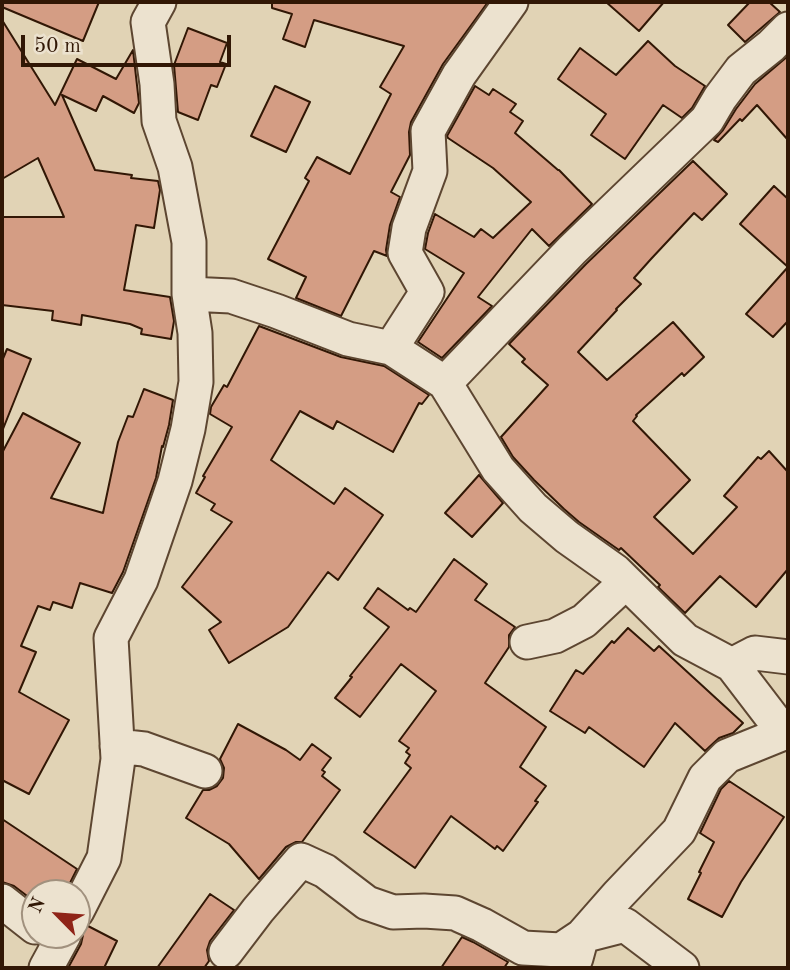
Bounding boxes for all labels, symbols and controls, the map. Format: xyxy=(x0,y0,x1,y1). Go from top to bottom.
scale bar xyxy=(24,21,234,65)
text: 50 m xyxy=(34,36,81,57)
north arrow xyxy=(21,879,91,949)
text: N xyxy=(27,895,50,916)

